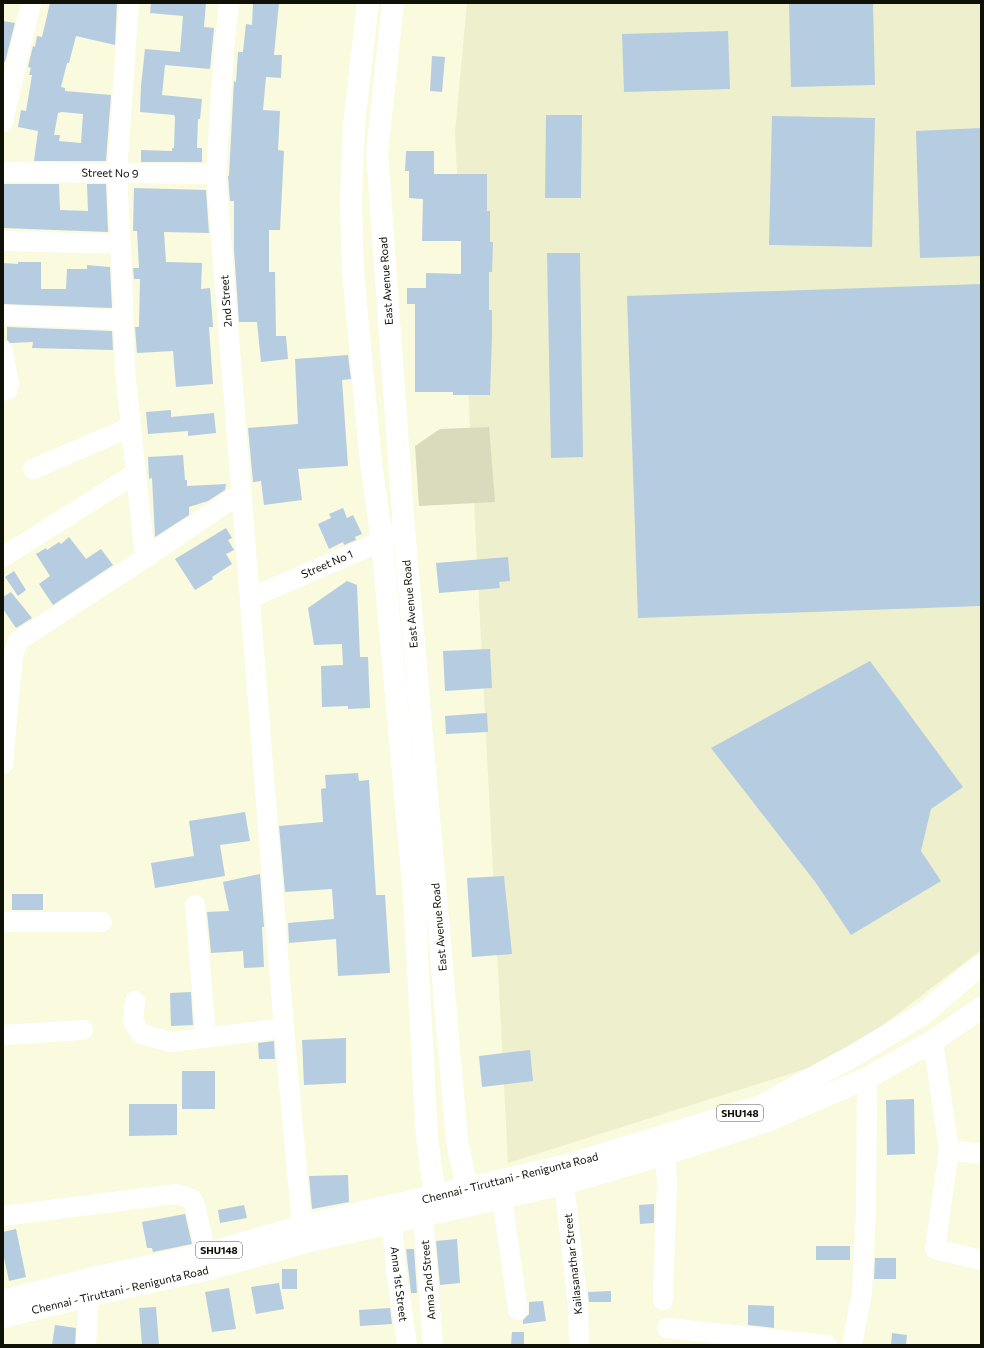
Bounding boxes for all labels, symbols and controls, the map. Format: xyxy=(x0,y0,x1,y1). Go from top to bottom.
street label: Street No 9 xyxy=(81,166,139,180)
street label: East Avenue Road xyxy=(376,237,395,326)
street label: 2nd Street xyxy=(217,274,234,327)
street label: Street No 1 xyxy=(299,547,355,580)
street label: East Avenue Road xyxy=(399,559,420,649)
street label: East Avenue Road xyxy=(428,882,449,972)
road number: SHU148 xyxy=(717,1105,763,1121)
street label: Chennai - Tiruttani - Renigunta Road xyxy=(420,1149,599,1206)
street label: Kailasanathar Street xyxy=(561,1212,584,1315)
street label: Anna 2nd Street xyxy=(417,1239,437,1320)
road number: SHU148 xyxy=(196,1242,242,1258)
street label: Anna 1st Street xyxy=(388,1246,411,1323)
street label: Chennai - Tiruttani - Renigunta Road xyxy=(30,1263,210,1316)

